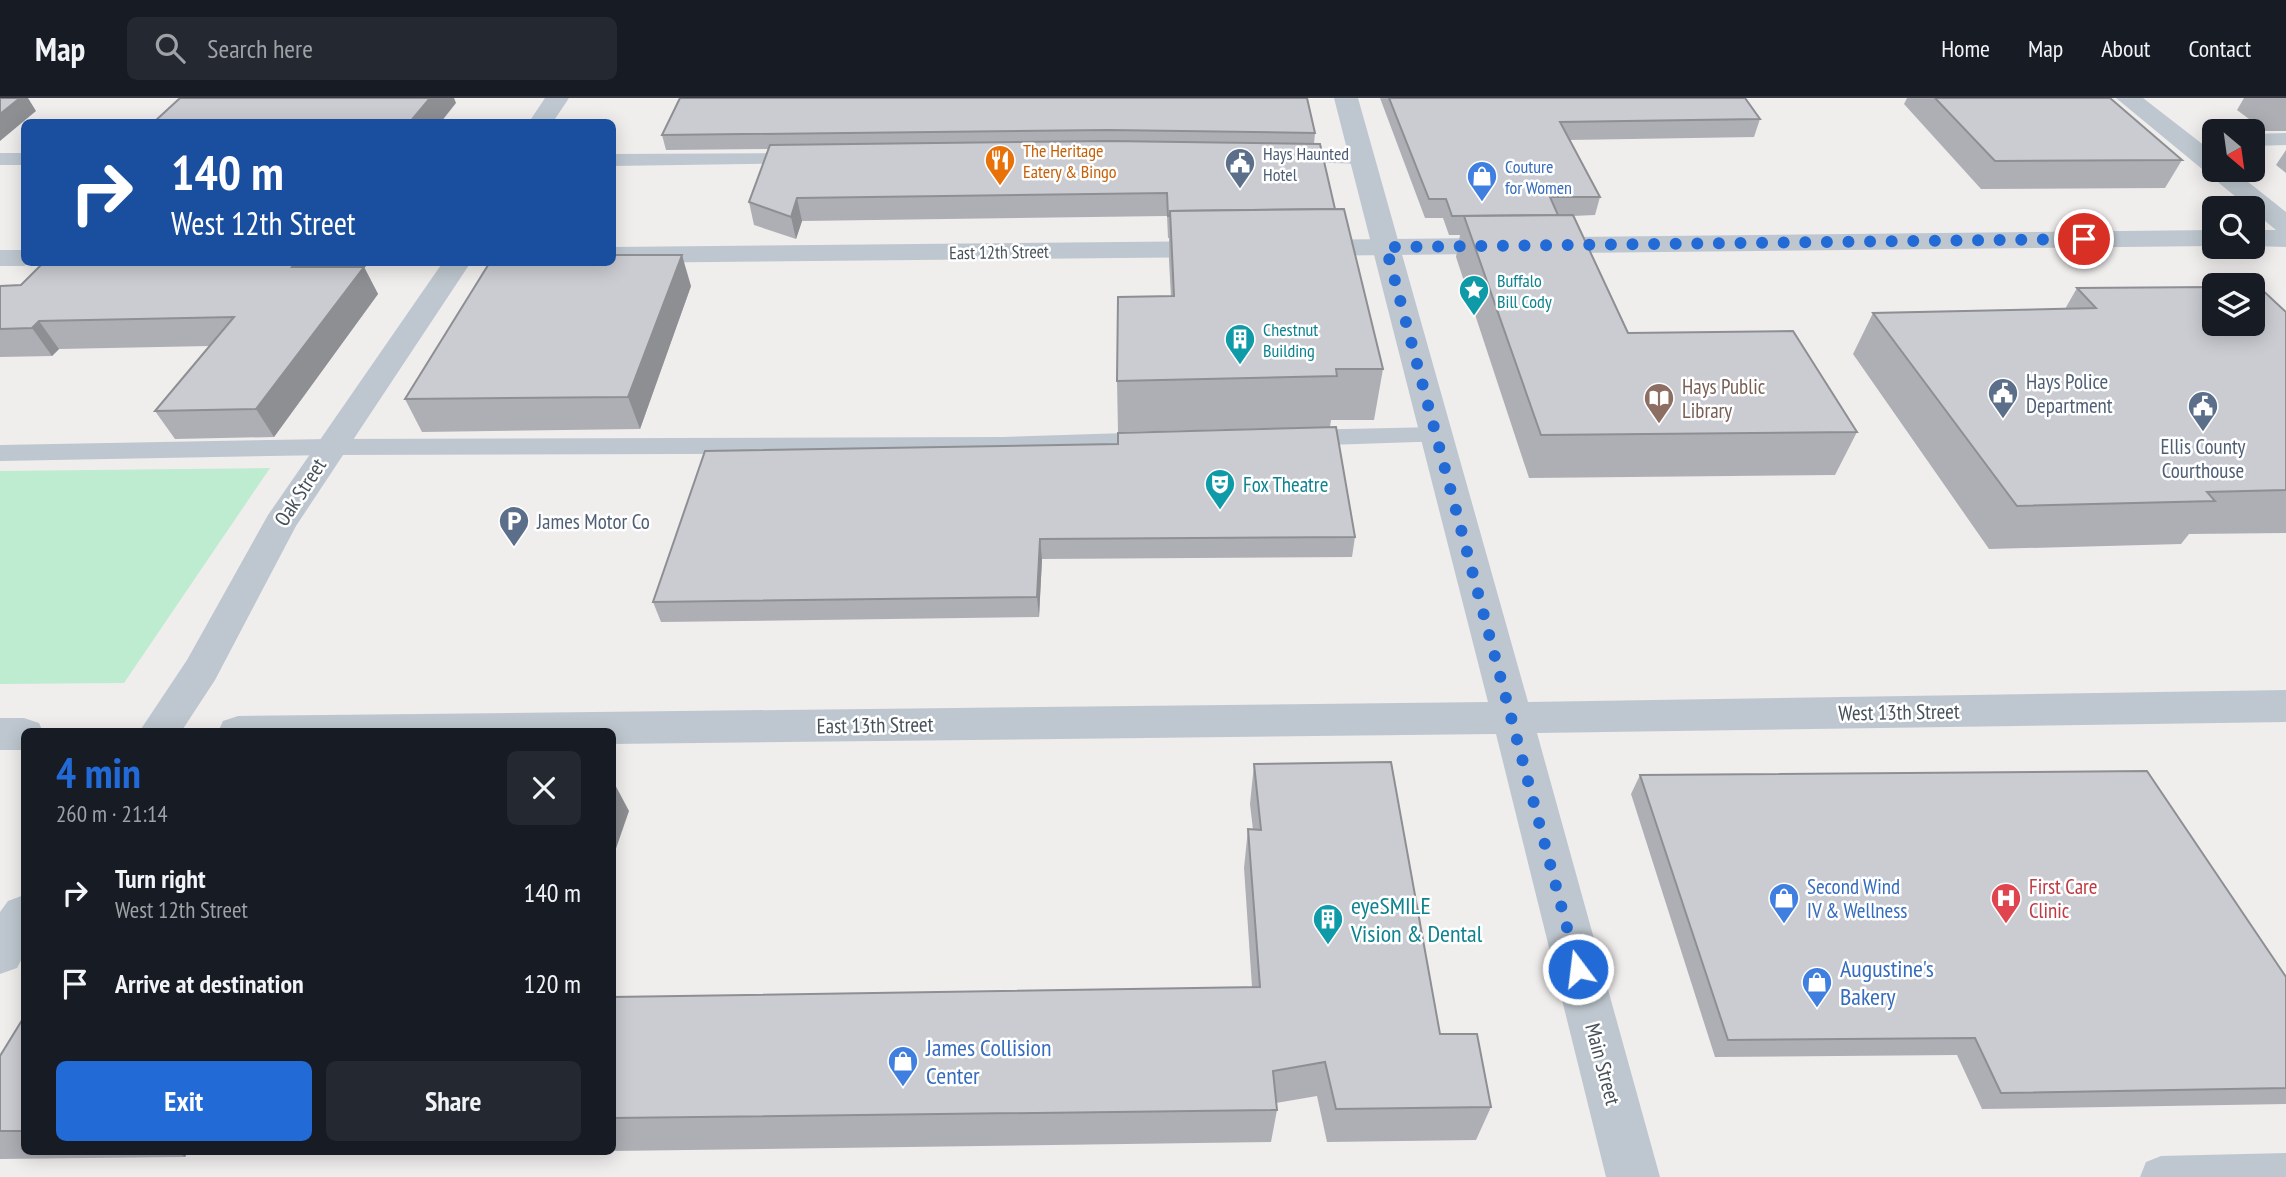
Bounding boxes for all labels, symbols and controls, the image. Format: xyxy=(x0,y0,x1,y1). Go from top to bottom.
search box xyxy=(127,17,617,80)
text: Map xyxy=(35,27,85,70)
icon: search xyxy=(151,29,189,67)
text: Search here xyxy=(207,32,313,65)
text: Home xyxy=(1941,33,1990,64)
text: Map xyxy=(2028,33,2063,64)
text: About xyxy=(2101,33,2150,64)
text: Contact xyxy=(2188,33,2251,64)
north arrow xyxy=(2202,119,2264,182)
map controls xyxy=(2202,119,2265,336)
place label: The Heritage Eatery & Bingo xyxy=(1023,139,1117,183)
text: 140 m xyxy=(171,140,284,204)
place label: Hays Haunted Hotel xyxy=(1263,142,1349,186)
restaurant icon: The Heritage Eatery & Bingo xyxy=(983,143,1017,187)
public building icon: Hays Haunted Hotel xyxy=(1223,146,1257,190)
icon: right xyxy=(56,147,147,238)
place label: Couture for Women xyxy=(1505,155,1572,199)
shop icon: Couture for Women xyxy=(1465,159,1499,203)
button: search xyxy=(2202,196,2265,259)
text: West 12th Street xyxy=(171,202,356,244)
pin xyxy=(2054,209,2114,269)
icon: arrive xyxy=(2065,220,2103,258)
street label: East 12th Street xyxy=(949,240,1049,264)
place label: Buffalo Bill Cody xyxy=(1497,269,1552,313)
place icon: Buffalo Bill Cody xyxy=(1457,273,1491,317)
button: layers xyxy=(2202,273,2265,336)
place label: Chestnut Building xyxy=(1263,318,1318,362)
building icon: Chestnut Building xyxy=(1223,322,1257,366)
place label: Hays Police Department xyxy=(2026,368,2113,419)
place label: Hays Public Library xyxy=(1682,373,1766,424)
public building icon: Hays Police Department xyxy=(1986,376,2020,420)
library icon: Hays Public Library xyxy=(1642,381,1676,425)
public building icon: Ellis County Courthouse xyxy=(2186,389,2220,433)
place label: Ellis County Courthouse xyxy=(2161,433,2246,484)
street label: Oak Street xyxy=(268,453,332,531)
theatre icon: Fox Theatre xyxy=(1203,467,1237,511)
place label: Fox Theatre xyxy=(1243,471,1328,498)
parking icon: James Motor Co xyxy=(497,504,531,548)
place label: James Motor Co xyxy=(536,508,650,535)
street label: West 13th Street xyxy=(1838,697,1960,727)
street label: East 13th Street xyxy=(816,710,934,740)
text: 4 min xyxy=(56,745,141,800)
button: close xyxy=(507,751,581,825)
text: 260 m · 21:14 xyxy=(56,799,168,828)
text: Turn right xyxy=(115,862,206,895)
place label: Second Wind IV & Wellness xyxy=(1807,873,1907,924)
place label: First Care Clinic xyxy=(2029,873,2097,924)
icon: right xyxy=(56,874,94,912)
text: 140 m xyxy=(523,876,581,909)
shop icon: Second Wind IV & Wellness xyxy=(1767,881,1801,925)
hospital icon: First Care Clinic xyxy=(1989,881,2023,925)
place label: eyeSMILE Vision & Dental xyxy=(1350,890,1483,949)
text: West 12th Street xyxy=(115,895,248,924)
building icon: eyeSMILE Vision & Dental xyxy=(1311,902,1345,946)
position arrow xyxy=(1541,932,1615,1006)
place label: Augustine's Bakery xyxy=(1840,953,1934,1012)
icon: arrive xyxy=(56,965,94,1003)
shop icon: Augustine's Bakery xyxy=(1800,965,1834,1009)
text: Arrive at destination xyxy=(115,967,304,1000)
text: 120 m xyxy=(523,967,581,1000)
street label: Main Street xyxy=(1579,1020,1627,1108)
place label: James Collision Center xyxy=(925,1032,1051,1091)
shop icon: James Collision Center xyxy=(886,1044,920,1088)
button: Exit xyxy=(56,1061,312,1141)
button: Share xyxy=(326,1061,581,1141)

